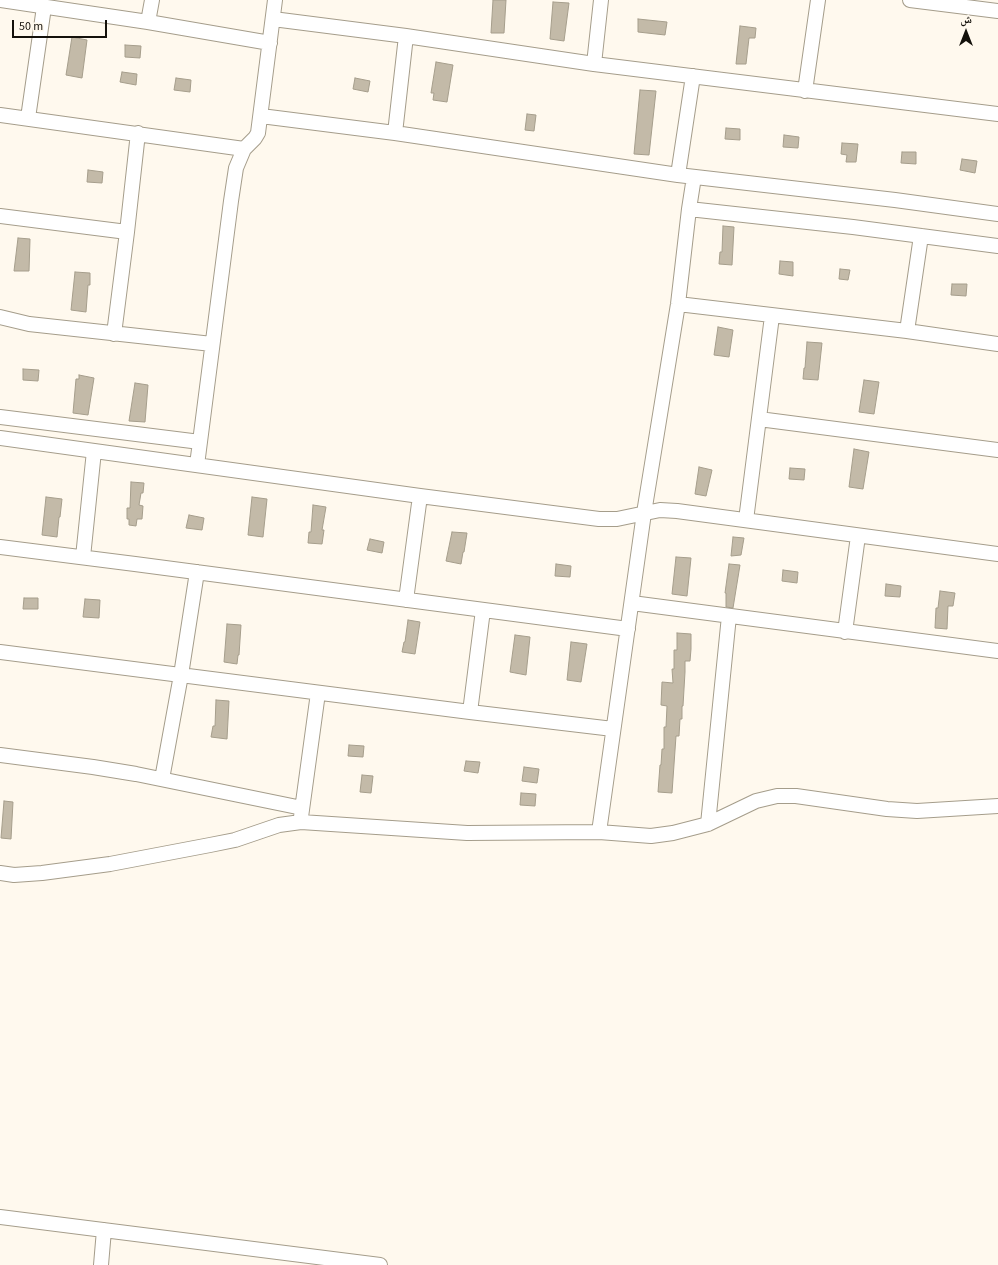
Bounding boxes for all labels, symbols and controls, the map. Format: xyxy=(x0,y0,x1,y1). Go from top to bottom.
scale bar xyxy=(14,12,109,38)
north arrow xyxy=(946,12,986,52)
text: ش xyxy=(960,12,972,27)
text: 50 m xyxy=(19,18,43,35)

